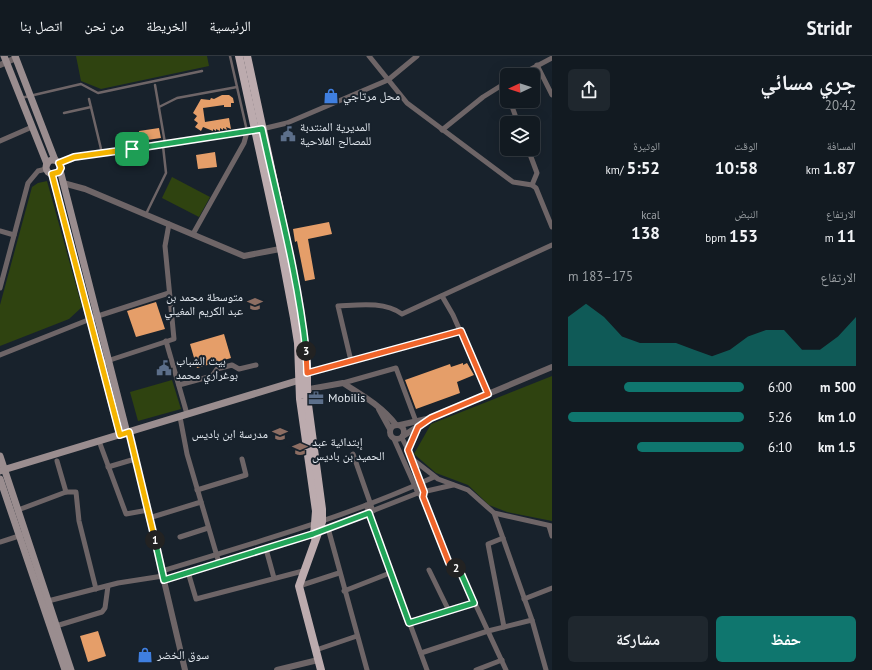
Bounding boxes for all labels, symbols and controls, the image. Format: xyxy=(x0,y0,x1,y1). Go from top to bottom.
text: Stridr xyxy=(807,16,852,40)
text: اتصل بنا xyxy=(20,17,63,35)
text: من نحن xyxy=(85,17,124,35)
text: الخريطة xyxy=(146,17,187,35)
text: الرئيسية xyxy=(209,17,251,35)
north arrow xyxy=(500,68,540,108)
map controls xyxy=(500,68,540,156)
text: جري مسائي xyxy=(760,68,856,96)
button: share xyxy=(568,69,610,111)
shop icon: محل مرتاجي xyxy=(322,87,340,105)
place label: محل مرتاجي xyxy=(343,88,400,106)
text: 20:42 xyxy=(825,97,856,114)
button: layers xyxy=(500,116,540,156)
place label: المديرية المنتدبة للمصالح الفلاحية xyxy=(300,119,371,148)
public building icon: المديرية المنتدبة للمصالح الفلاحية xyxy=(279,125,297,143)
pin xyxy=(115,132,149,166)
icon: arrive xyxy=(121,138,143,160)
text: الوتيرة xyxy=(633,139,660,153)
text: الوقت xyxy=(734,139,758,153)
text: المسافة xyxy=(827,139,856,153)
text: 5:52 xyxy=(627,157,660,179)
text: 10:58 xyxy=(715,157,758,179)
text: 1.87 xyxy=(823,157,856,179)
text: /km xyxy=(605,163,627,177)
text: km xyxy=(806,163,823,177)
text: النبض xyxy=(735,207,758,221)
text: الارتفاع xyxy=(826,207,856,221)
text: kcal xyxy=(641,208,660,222)
text: 138 xyxy=(631,222,660,244)
text: 153 xyxy=(729,225,758,247)
text: 11 xyxy=(837,225,856,247)
text: bpm xyxy=(705,231,729,245)
text: m xyxy=(825,231,837,245)
text: 175–183 m xyxy=(568,268,633,285)
text: الارتفاع xyxy=(821,269,856,286)
place label: متوسطة محمد بن عبد الكريم المغيلي xyxy=(164,289,243,321)
school or university icon: متوسطة محمد بن عبد الكريم المغيلي xyxy=(246,295,264,313)
pin: 3 xyxy=(296,341,316,361)
text: 3 xyxy=(303,344,309,358)
place label: بيت الشباب بوغراري محمد xyxy=(176,353,238,385)
public building icon: بيت الشباب بوغراري محمد xyxy=(155,359,173,377)
text: 6:00 xyxy=(768,379,792,396)
text: 500 m xyxy=(820,379,856,396)
office icon: Mobilis xyxy=(307,389,325,407)
place label: Mobilis xyxy=(328,390,365,405)
text: 5:26 xyxy=(768,409,792,426)
text: 1.0 km xyxy=(818,409,856,426)
school or university icon: مدرسة ابن باديس xyxy=(271,425,289,443)
place label: مدرسة ابن باديس xyxy=(192,426,268,441)
place label: إبتدائية عبد الحميد بن باديس xyxy=(312,434,385,463)
text: 6:10 xyxy=(768,439,792,456)
text: 1.5 km xyxy=(818,439,856,456)
school or university icon: إبتدائية عبد الحميد بن باديس xyxy=(291,440,309,458)
pin: 1 xyxy=(145,530,165,550)
text: 1 xyxy=(152,533,158,547)
pin: 2 xyxy=(446,558,466,578)
text: 2 xyxy=(453,561,459,575)
button: مشاركة xyxy=(568,616,708,662)
button: حفظ xyxy=(716,616,856,662)
shop icon: سوق الخضر xyxy=(136,646,154,664)
place label: سوق الخضر xyxy=(156,647,209,662)

